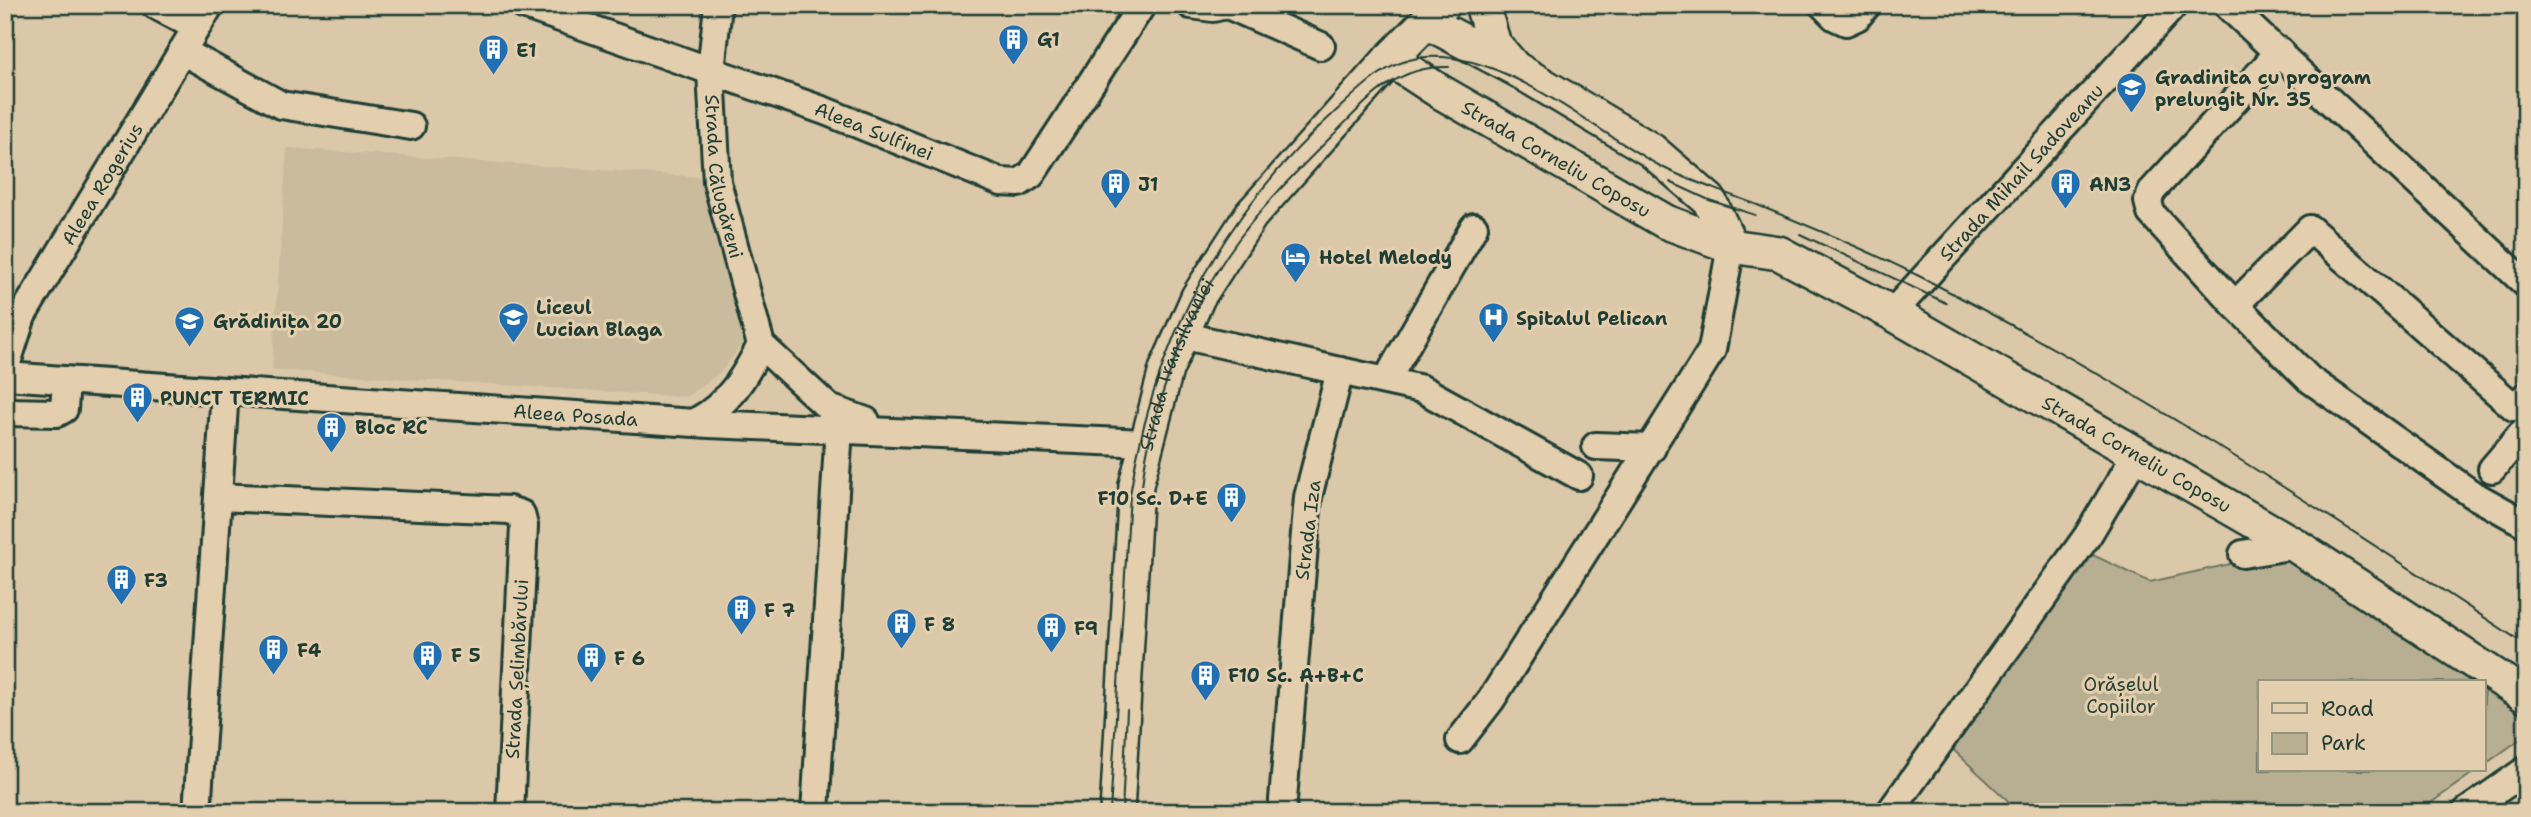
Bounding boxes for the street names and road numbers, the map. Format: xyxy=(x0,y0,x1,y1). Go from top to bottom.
street label: Strada Mihail Sadoveanu xyxy=(1933,78,2109,266)
street label: Strada Călugăreni xyxy=(700,94,750,261)
street label: Strada Corneliu Coposu xyxy=(1457,94,1655,223)
street label: Aleea Sulfinei xyxy=(812,96,937,166)
street label: Aleea Rogerius xyxy=(55,118,148,250)
street label: Strada Transilvaniei xyxy=(1133,273,1220,453)
street label: Strada Corneliu Coposu xyxy=(2038,390,2236,518)
street label: Aleea Posada xyxy=(512,398,639,432)
street label: Strada Iza xyxy=(1289,478,1327,582)
street label: Strada Șelimbărului xyxy=(500,578,535,760)

